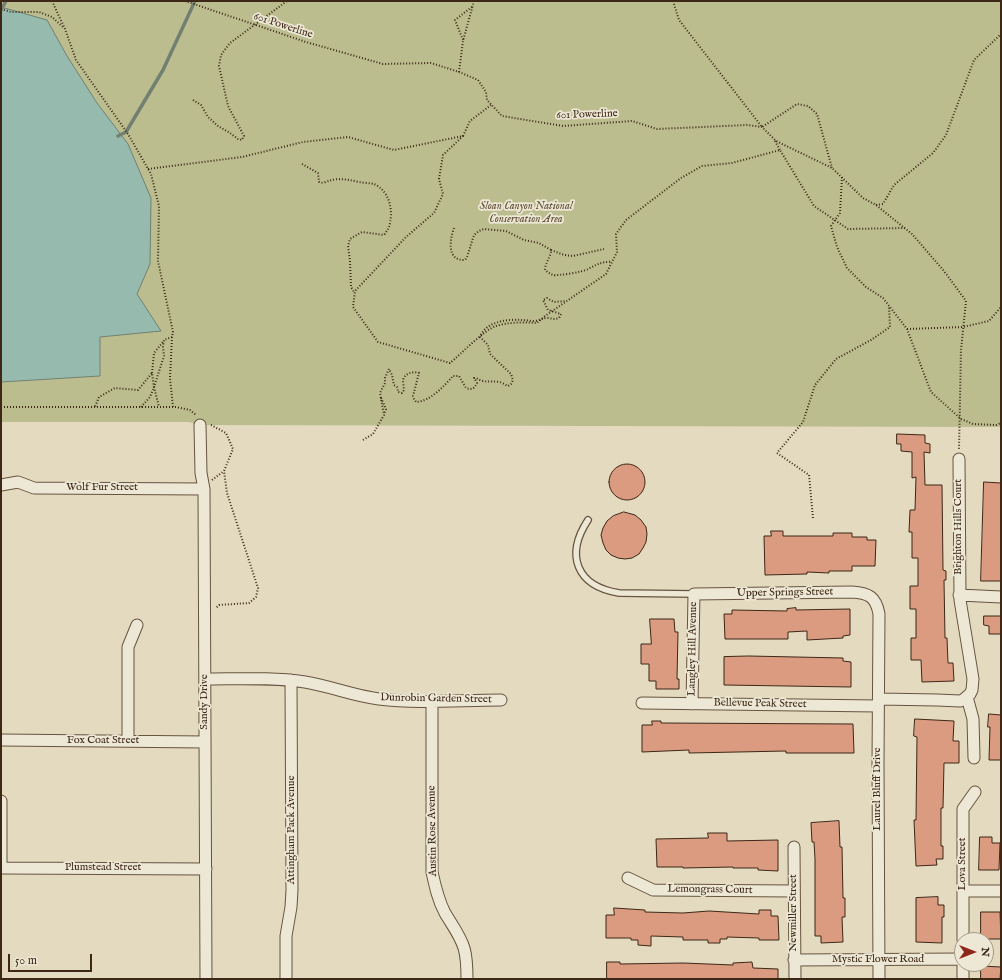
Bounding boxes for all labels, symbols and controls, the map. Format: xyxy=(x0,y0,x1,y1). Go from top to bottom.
street label: 601 Powerline xyxy=(252,10,314,42)
street label: 601 Powerline xyxy=(556,107,618,123)
park label: Sloan Canyon National Conservation Area xyxy=(480,200,572,226)
street label: Brighton Hills Court xyxy=(952,479,966,575)
street label: Wolf Fur Street xyxy=(66,481,138,495)
street label: Upper Springs Street xyxy=(737,586,833,600)
street label: Langley Hill Avenue xyxy=(686,602,700,696)
street label: Sandy Drive xyxy=(198,674,212,730)
street label: Dunrobin Garden Street xyxy=(380,691,492,707)
street label: Bellevue Peak Street xyxy=(713,697,807,711)
street label: Fox Coat Street xyxy=(67,734,139,748)
street label: Laurel Bluff Drive xyxy=(871,747,885,831)
street label: Attingham Pack Avenue xyxy=(285,776,299,884)
street label: Austin Rose Avenue xyxy=(426,785,440,877)
street label: Lova Street xyxy=(956,837,970,891)
street label: Plumstead Street xyxy=(65,861,141,875)
street label: Newmiller Street xyxy=(787,874,801,952)
street label: Lemongrass Court xyxy=(667,883,753,897)
north arrow xyxy=(954,932,994,972)
scale bar xyxy=(10,946,94,972)
text: N xyxy=(978,947,992,957)
text: 50 m xyxy=(15,953,37,968)
street label: Mystic Flower Road xyxy=(832,953,924,967)

